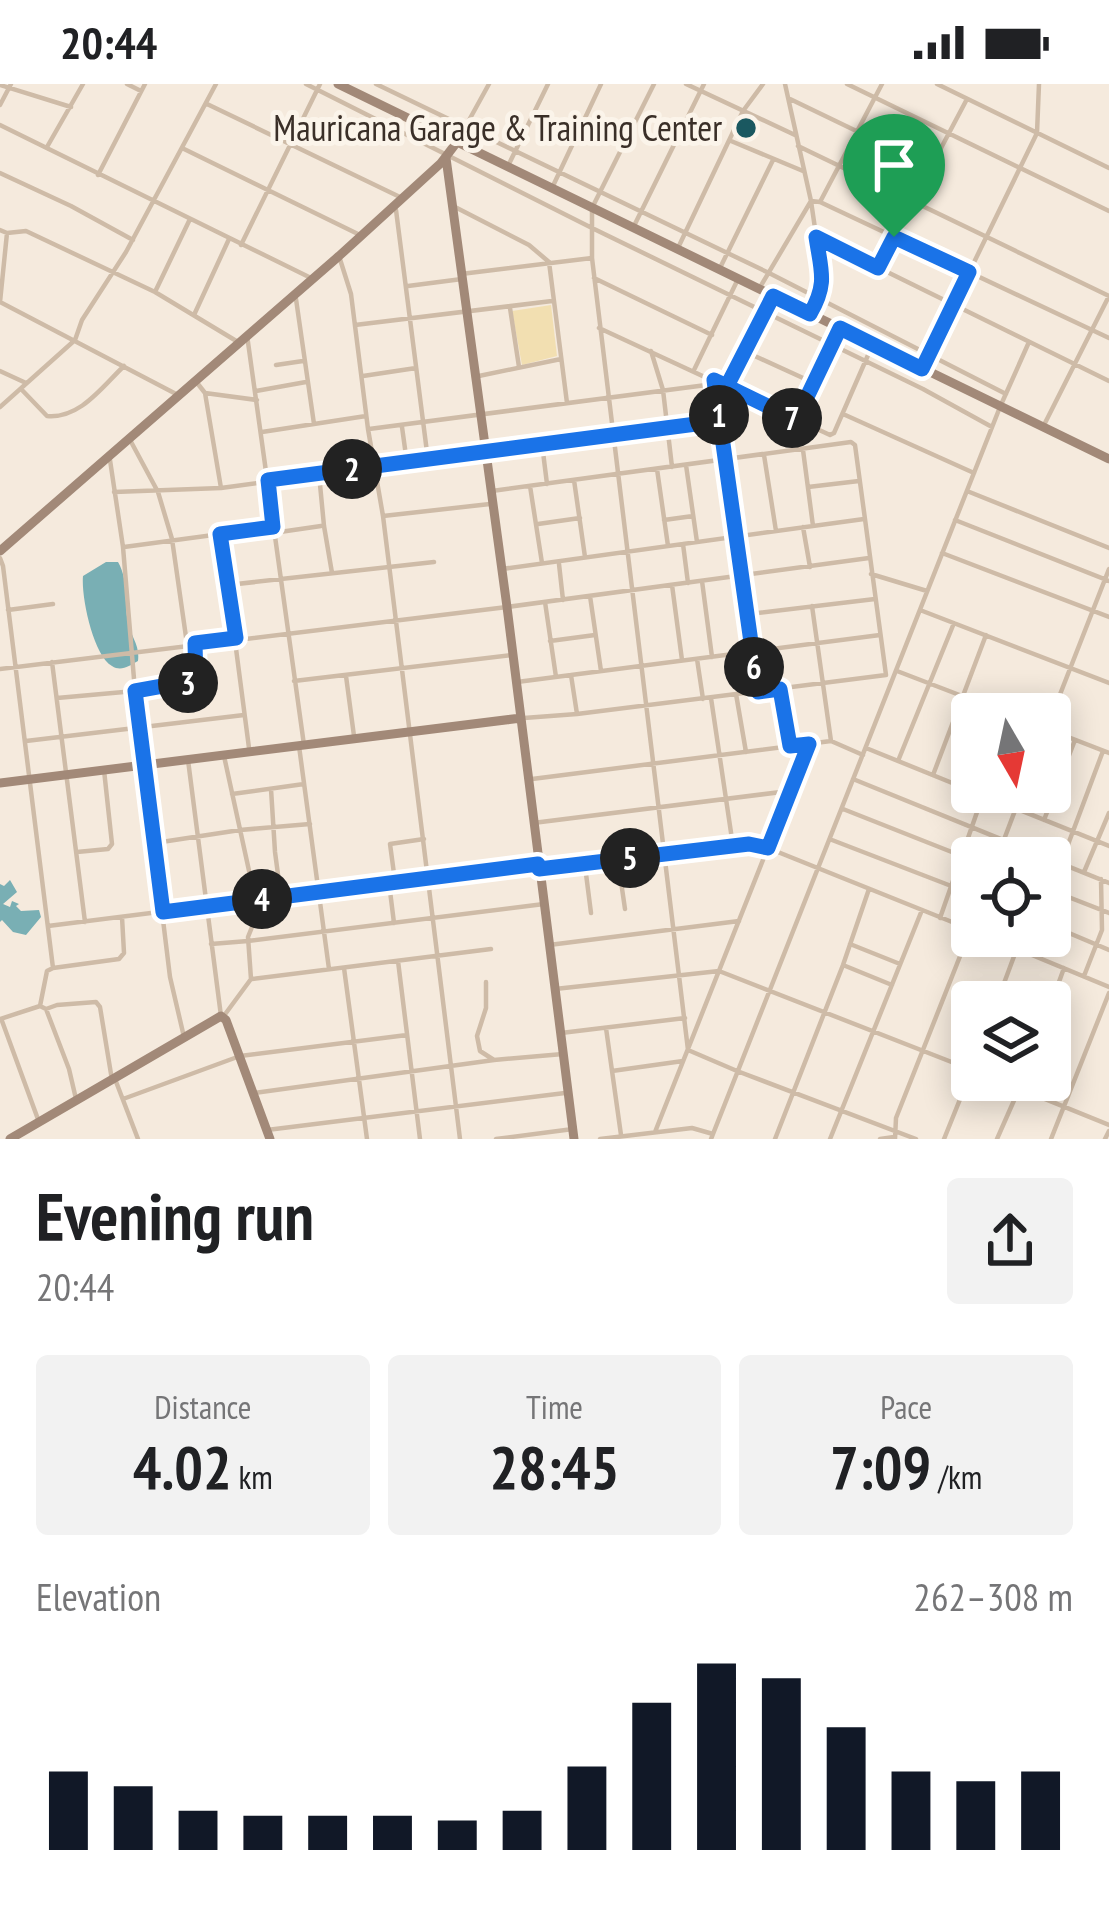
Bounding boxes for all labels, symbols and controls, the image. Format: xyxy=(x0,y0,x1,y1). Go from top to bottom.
text: 20:44 xyxy=(60,13,157,71)
place label: Mauricana Garage & Training Center xyxy=(273,104,722,151)
pin xyxy=(843,114,945,237)
marker: Mauricana Garage & Training Center xyxy=(733,115,759,141)
icon: arrive xyxy=(861,132,927,198)
pin: 1 xyxy=(689,385,749,445)
pin: 7 xyxy=(762,388,822,448)
text: 1 xyxy=(711,393,727,436)
text: 7 xyxy=(784,396,800,439)
pin: 2 xyxy=(322,439,382,499)
text: 2 xyxy=(344,447,360,490)
pin: 6 xyxy=(724,637,784,697)
text: 6 xyxy=(746,645,762,688)
pin: 3 xyxy=(158,653,218,713)
text: 3 xyxy=(180,661,196,704)
north arrow xyxy=(951,693,1071,813)
map controls xyxy=(951,693,1071,1101)
pin: 5 xyxy=(600,828,660,888)
text: 5 xyxy=(622,836,638,879)
button: locate xyxy=(951,837,1071,957)
pin: 4 xyxy=(232,869,292,929)
text: 4 xyxy=(254,877,270,920)
button: layers xyxy=(951,981,1071,1101)
text: Evening run xyxy=(36,1173,314,1258)
button: share xyxy=(947,1178,1073,1304)
text: 20:44 xyxy=(36,1261,114,1312)
text: Distance xyxy=(154,1385,251,1428)
text: Time xyxy=(526,1385,583,1428)
text: Pace xyxy=(880,1385,932,1428)
text: 4.02 xyxy=(133,1428,232,1506)
text: 28:45 xyxy=(490,1428,619,1506)
text: 7:09 xyxy=(830,1428,931,1506)
text: km xyxy=(232,1455,273,1498)
text: /km xyxy=(931,1455,982,1498)
text: Elevation xyxy=(36,1571,161,1622)
text: 262–308 m xyxy=(913,1571,1073,1622)

